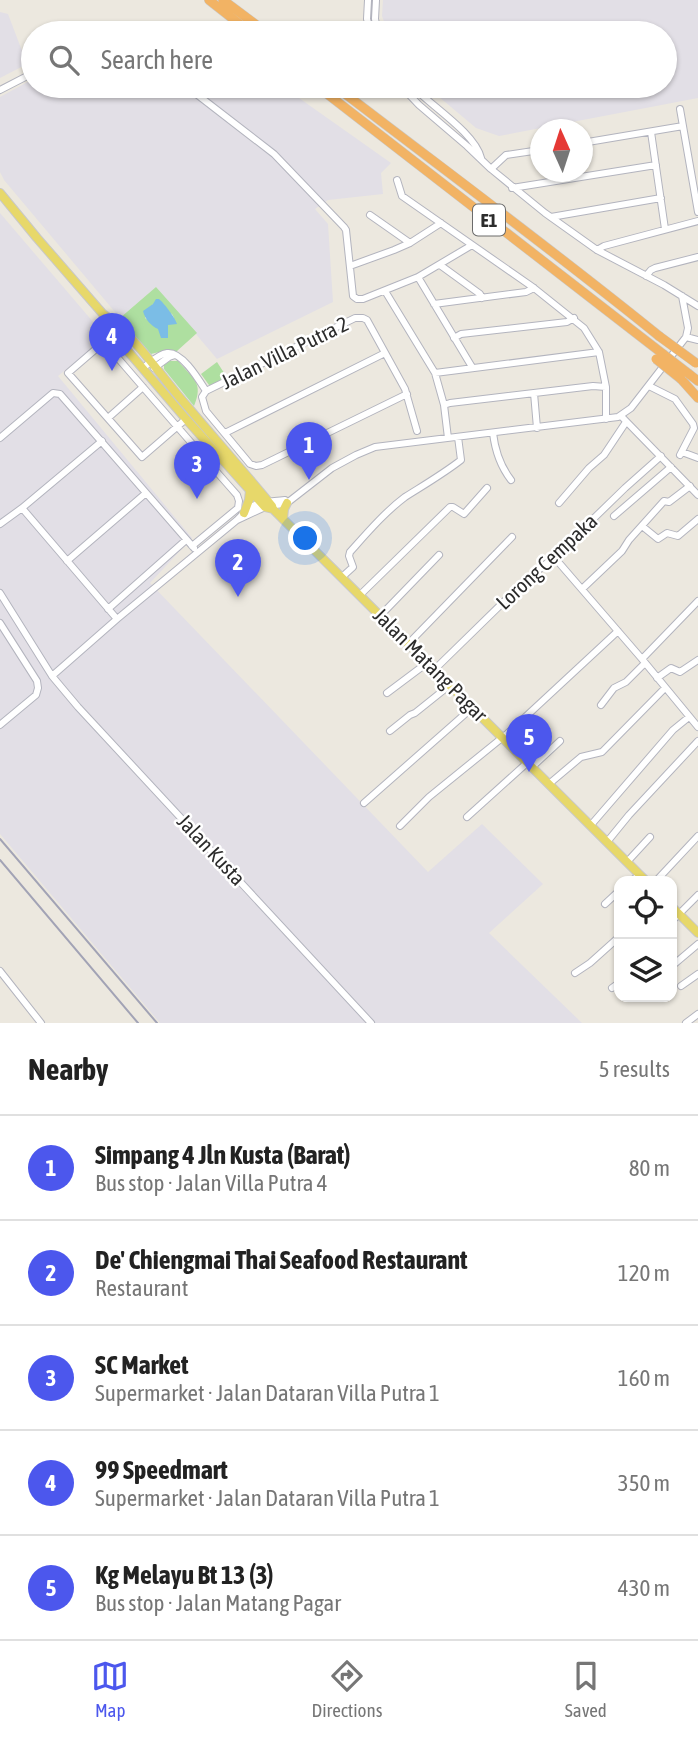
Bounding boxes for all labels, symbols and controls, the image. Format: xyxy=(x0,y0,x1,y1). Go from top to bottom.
search box xyxy=(21,21,677,98)
icon: search xyxy=(45,41,83,79)
text: Search here xyxy=(101,45,213,75)
north arrow xyxy=(530,119,593,182)
road number: E1 xyxy=(473,204,505,235)
street label: Jalan Villa Putra 2 xyxy=(217,311,352,393)
pin: 4 xyxy=(89,313,135,371)
pin: 1 xyxy=(286,422,332,480)
pin: 3 xyxy=(174,441,220,499)
street label: Lorong Cempaka xyxy=(491,509,602,614)
your location xyxy=(288,521,322,555)
pin: 2 xyxy=(215,539,261,597)
street label: Jalan Matang Pagar xyxy=(369,602,493,727)
pin: 5 xyxy=(506,714,552,772)
street label: Jalan Kusta xyxy=(173,809,251,890)
map controls xyxy=(614,876,677,1002)
button: locate xyxy=(614,876,677,939)
button: layers xyxy=(614,939,677,1002)
text: Nearby xyxy=(28,1052,108,1086)
text: 5 results xyxy=(599,1056,670,1082)
text: Simpang 4 Jln Kusta (Barat) xyxy=(95,1140,351,1170)
text: 1 xyxy=(46,1155,56,1181)
text: 80 m xyxy=(629,1155,670,1181)
text: Bus stop · Jalan Villa Putra 4 xyxy=(95,1170,327,1196)
text: De' Chiengmai Thai Seafood Restaurant xyxy=(95,1245,468,1275)
text: 2 xyxy=(46,1260,56,1286)
text: 120 m xyxy=(618,1260,670,1286)
text: Restaurant xyxy=(95,1275,188,1301)
text: SC Market xyxy=(95,1350,189,1380)
text: 3 xyxy=(46,1365,56,1391)
text: 160 m xyxy=(618,1365,670,1391)
text: Supermarket · Jalan Dataran Villa Putra 1 xyxy=(95,1380,440,1406)
text: 99 Speedmart xyxy=(95,1455,228,1485)
text: 4 xyxy=(46,1470,56,1496)
text: 350 m xyxy=(618,1470,670,1496)
text: Supermarket · Jalan Dataran Villa Putra 1 xyxy=(95,1485,440,1511)
text: Kg Melayu Bt 13 (3) xyxy=(95,1560,274,1590)
text: 5 xyxy=(46,1575,56,1601)
text: 430 m xyxy=(618,1575,670,1601)
text: Bus stop · Jalan Matang Pagar xyxy=(95,1590,341,1616)
tab: Map xyxy=(91,1657,129,1721)
tab: Directions xyxy=(312,1657,382,1721)
tab: Saved xyxy=(565,1657,607,1721)

